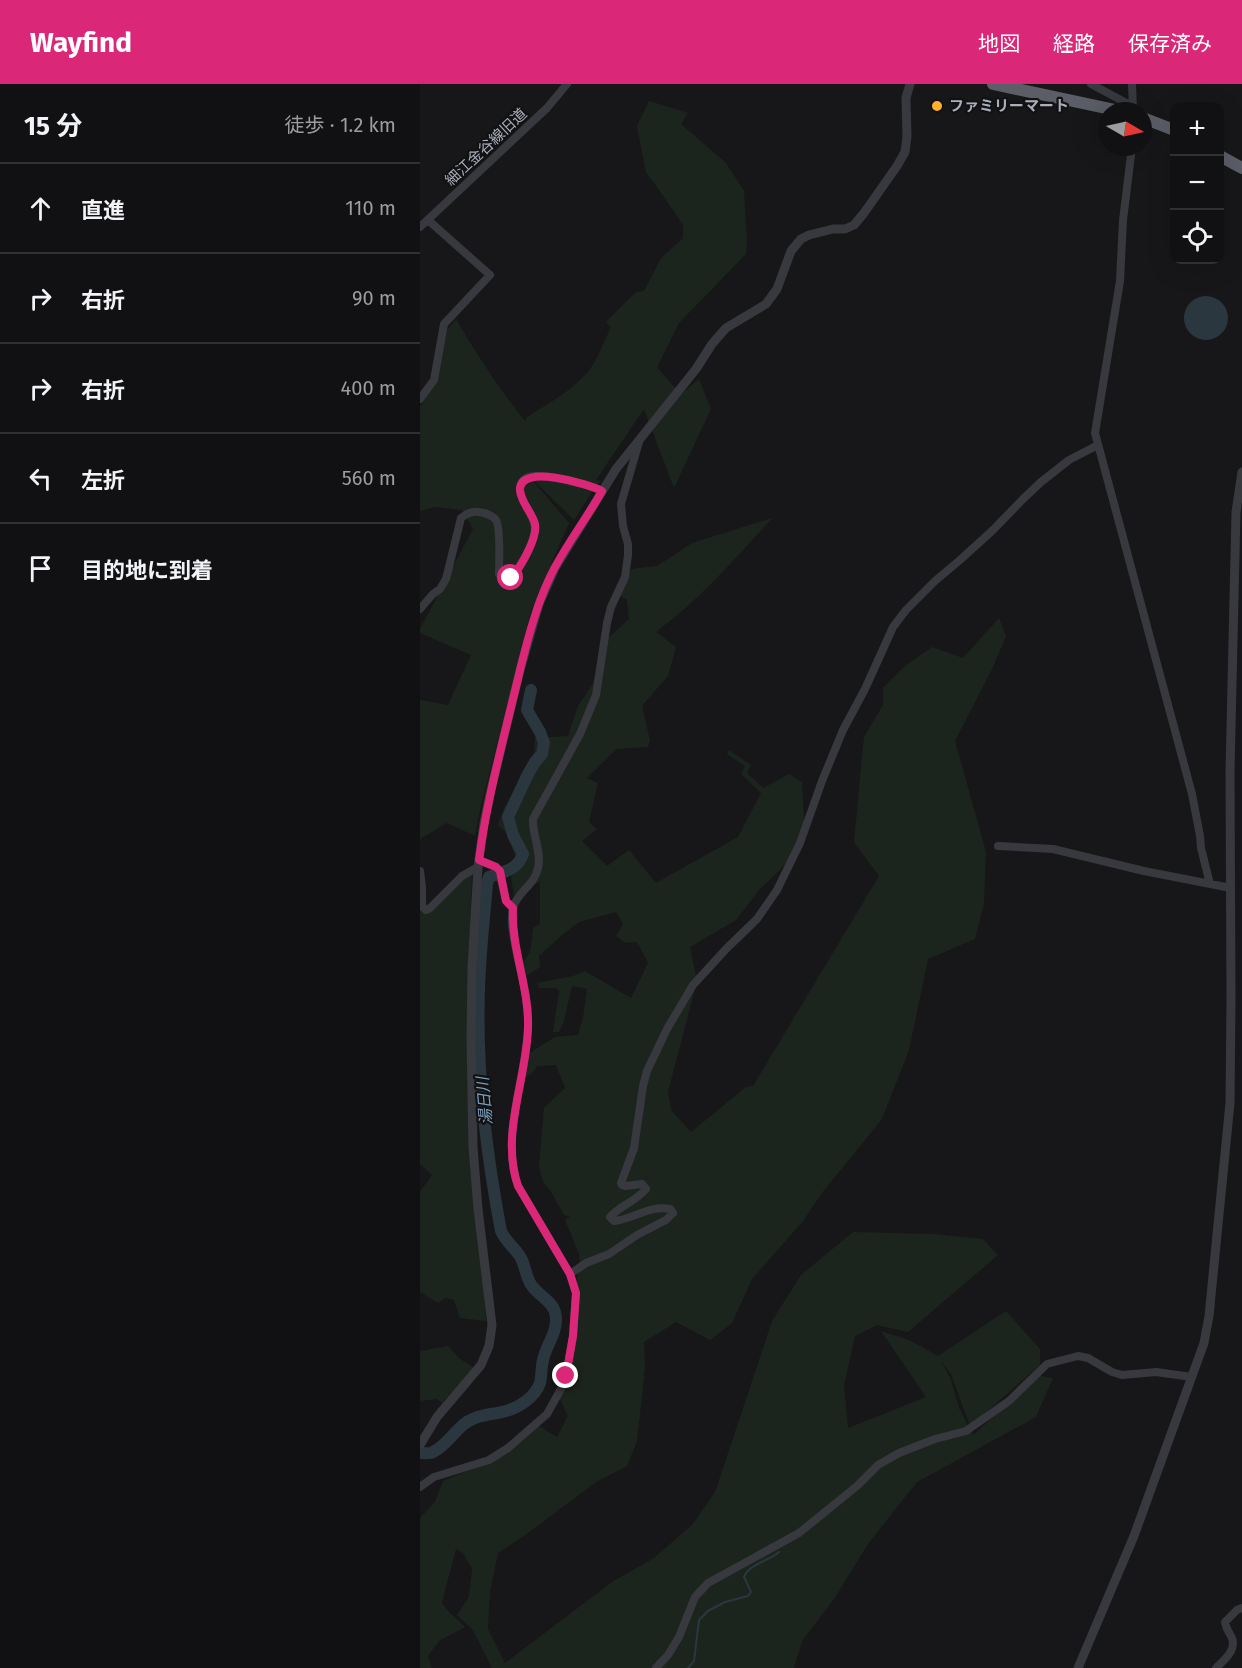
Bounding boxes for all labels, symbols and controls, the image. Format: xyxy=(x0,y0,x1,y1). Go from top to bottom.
text: Wayfind xyxy=(30,26,132,59)
text: 地図 xyxy=(978,31,1020,57)
text: 経路 xyxy=(1053,31,1095,57)
text: 保存済み xyxy=(1128,31,1212,57)
place label: ファミリーマート xyxy=(949,97,1069,115)
marker: ファミリーマート xyxy=(930,99,944,113)
north arrow xyxy=(1098,102,1152,156)
map controls xyxy=(1170,102,1224,264)
button: + xyxy=(1170,102,1224,156)
street label: 細江金谷線旧道 xyxy=(441,105,531,189)
text: 15 分 xyxy=(24,111,82,142)
text: 徒歩 · 1.2 km xyxy=(285,113,396,137)
button: − xyxy=(1170,156,1224,210)
icon: ahead xyxy=(24,192,57,225)
text: 110 m xyxy=(345,196,396,220)
text: 直進 xyxy=(81,197,125,224)
button: locate xyxy=(1170,210,1224,264)
icon: right xyxy=(24,282,57,315)
text: 90 m xyxy=(352,286,396,310)
text: 右折 xyxy=(81,287,125,314)
icon: right xyxy=(24,372,57,405)
text: 400 m xyxy=(341,376,396,400)
text: 右折 xyxy=(81,377,125,404)
icon: left xyxy=(24,462,57,495)
text: 560 m xyxy=(342,466,396,490)
text: 左折 xyxy=(81,467,125,494)
icon: arrive xyxy=(24,552,57,585)
text: 目的地に到着 xyxy=(81,557,213,584)
route start xyxy=(497,564,523,590)
water label: 湯日川 xyxy=(473,1074,496,1126)
route end xyxy=(552,1362,578,1388)

